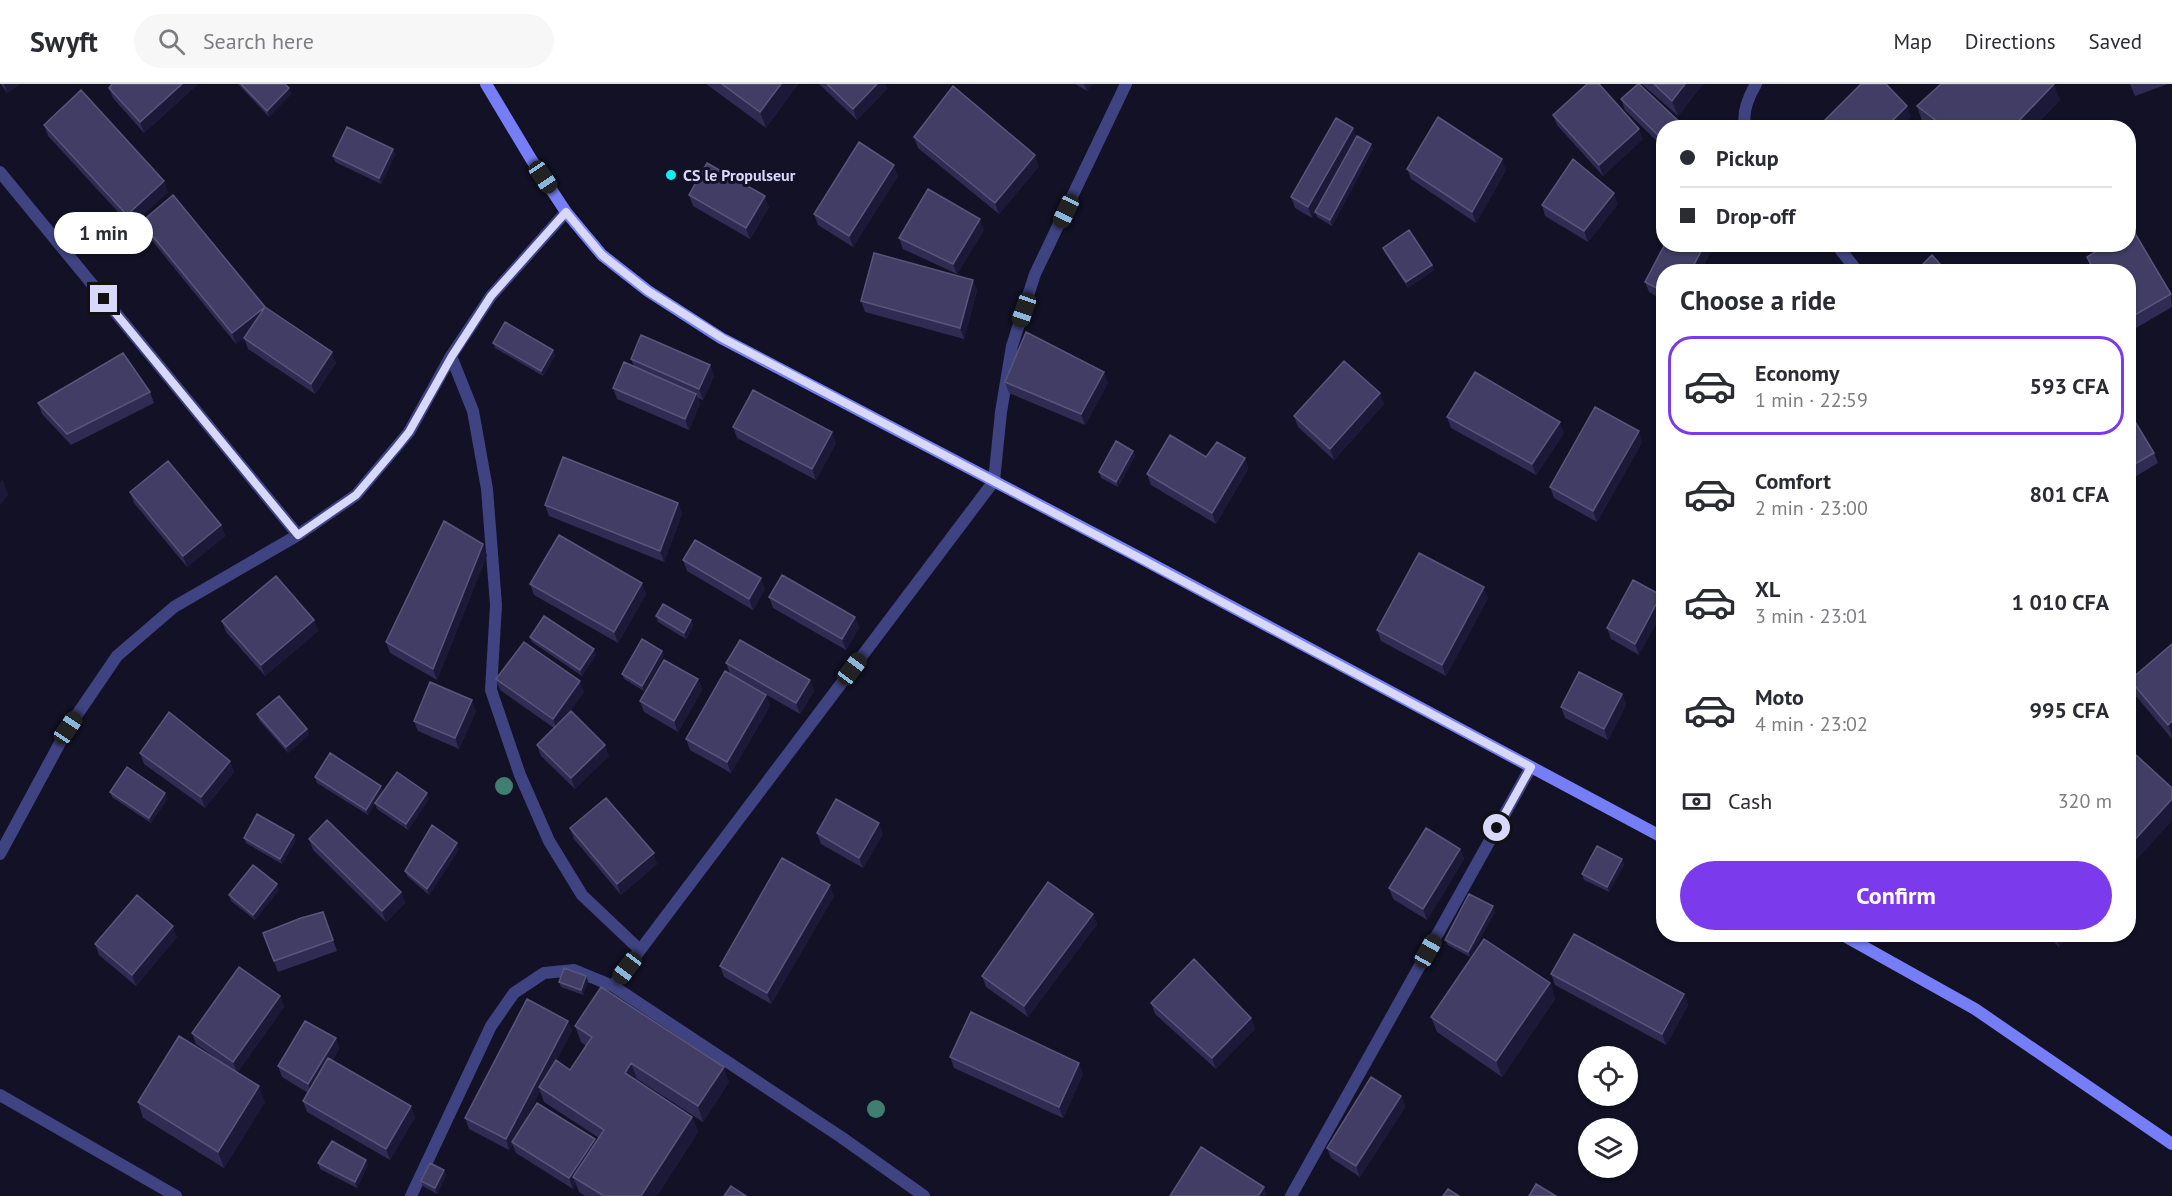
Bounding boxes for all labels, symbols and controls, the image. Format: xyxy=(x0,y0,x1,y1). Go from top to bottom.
search box xyxy=(134,14,554,68)
text: Swyft xyxy=(30,23,98,60)
icon: search xyxy=(155,25,188,58)
text: Search here xyxy=(203,27,314,55)
text: Map xyxy=(1893,28,1932,55)
text: Directions xyxy=(1965,28,2056,55)
text: Saved xyxy=(2089,28,2142,55)
text: Pickup xyxy=(1716,144,1779,172)
car xyxy=(525,157,561,197)
place label: CS le Propulseur xyxy=(683,165,796,185)
marker: CS le Propulseur xyxy=(664,168,678,182)
car xyxy=(1050,191,1082,231)
text: Drop-off xyxy=(1716,202,1795,230)
callout: 1 min xyxy=(54,212,154,254)
text: 1 min xyxy=(79,220,128,246)
text: Choose a ride xyxy=(1680,283,1836,317)
route end xyxy=(90,285,117,312)
car xyxy=(1010,290,1038,330)
icon: car xyxy=(1683,359,1737,413)
text: Economy xyxy=(1755,359,1839,387)
text: 593 CFA xyxy=(2030,372,2109,400)
text: 1 min · 22:59 xyxy=(1755,387,1868,413)
icon: car xyxy=(1683,467,1737,521)
text: Comfort xyxy=(1755,467,1831,495)
text: 801 CFA xyxy=(2030,480,2109,508)
text: 2 min · 23:00 xyxy=(1755,495,1868,521)
icon: car xyxy=(1683,575,1737,629)
text: XL xyxy=(1755,575,1780,603)
text: 1 010 CFA xyxy=(2011,588,2109,616)
text: 3 min · 23:01 xyxy=(1755,603,1868,629)
car xyxy=(834,649,870,689)
icon: car xyxy=(1683,683,1737,737)
text: Moto xyxy=(1755,683,1804,711)
text: 995 CFA xyxy=(2030,696,2109,724)
car xyxy=(50,708,86,748)
text: 4 min · 23:02 xyxy=(1755,711,1868,737)
icon: cash xyxy=(1680,785,1713,818)
text: Cash xyxy=(1728,787,1772,815)
text: 320 m xyxy=(2058,788,2112,814)
route start xyxy=(1483,814,1510,841)
button: Confirm xyxy=(1680,861,2112,930)
car xyxy=(1411,931,1445,971)
car xyxy=(609,948,645,988)
map controls xyxy=(1578,1046,1638,1178)
button: locate xyxy=(1578,1046,1638,1106)
button: layers xyxy=(1578,1118,1638,1178)

